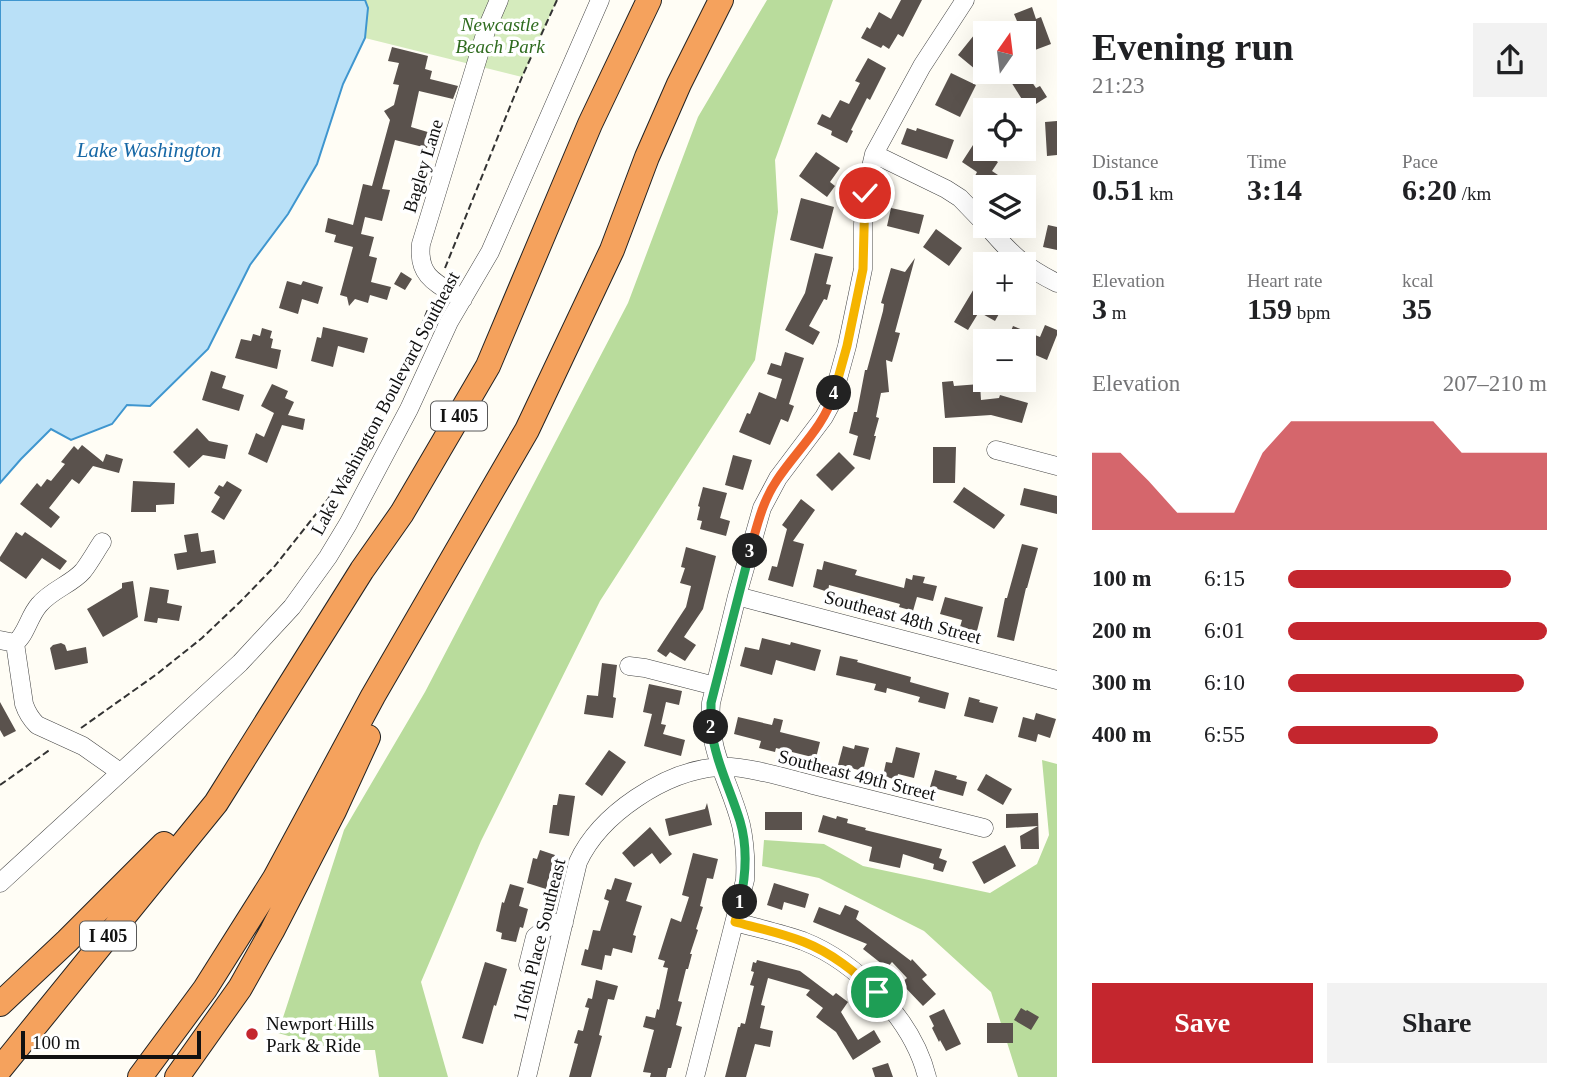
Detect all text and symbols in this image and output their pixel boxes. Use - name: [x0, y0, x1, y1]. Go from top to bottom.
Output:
- park label: Newcastle Beach Park: [455, 14, 545, 57]
- north arrow: [973, 21, 1036, 84]
- map controls: [973, 21, 1036, 392]
- button: share: [1473, 23, 1547, 97]
- text: Evening run: [1092, 26, 1294, 68]
- text: 21:23: [1092, 73, 1144, 98]
- button: locate: [973, 98, 1036, 161]
- street label: Bagley Lane: [399, 117, 447, 215]
- water label: Lake Washington: [76, 138, 221, 162]
- text: Distance: [1092, 151, 1158, 172]
- text: Time: [1247, 151, 1286, 172]
- text: Pace: [1402, 151, 1438, 172]
- pin: [835, 163, 895, 223]
- text: 0.51: [1092, 173, 1145, 206]
- text: 3:14: [1247, 173, 1302, 206]
- text: 6:20: [1402, 173, 1457, 206]
- icon: check: [846, 174, 884, 212]
- button: layers: [973, 175, 1036, 238]
- text: km: [1145, 183, 1174, 204]
- text: /km: [1457, 183, 1491, 204]
- button: +: [973, 252, 1036, 315]
- street label: Lake Washington Boulevard Southeast: [306, 267, 464, 538]
- text: Elevation: [1092, 270, 1165, 291]
- text: Heart rate: [1247, 270, 1322, 291]
- text: kcal: [1402, 270, 1434, 291]
- text: 3: [1092, 292, 1107, 325]
- text: 159: [1247, 292, 1292, 325]
- text: 35: [1402, 292, 1432, 325]
- text: m: [1107, 302, 1127, 323]
- text: bpm: [1292, 302, 1331, 323]
- button: −: [973, 329, 1036, 392]
- text: Elevation: [1092, 371, 1180, 396]
- text: 207–210 m: [1443, 371, 1547, 396]
- pin: 4: [816, 376, 852, 410]
- text: 4: [829, 382, 838, 403]
- road number: I 405: [431, 402, 487, 430]
- pin: 3: [732, 534, 768, 568]
- text: 3: [745, 540, 754, 561]
- text: 100 m: [1092, 566, 1151, 591]
- text: 6:15: [1204, 566, 1245, 591]
- street label: Southeast 48th Street: [822, 586, 984, 648]
- text: 200 m: [1092, 618, 1151, 643]
- text: 6:01: [1204, 618, 1245, 643]
- text: 300 m: [1092, 670, 1151, 695]
- text: 6:10: [1204, 670, 1245, 695]
- pin: 2: [694, 710, 728, 744]
- text: 2: [706, 716, 715, 737]
- text: 400 m: [1092, 722, 1151, 747]
- text: 6:55: [1204, 722, 1245, 747]
- street label: Southeast 49th Street: [776, 745, 939, 805]
- street label: 116th Place Southeast: [509, 856, 570, 1024]
- pin: 1: [722, 884, 758, 920]
- text: 1: [735, 891, 744, 912]
- road number: I 405: [80, 922, 136, 951]
- pin: [847, 962, 907, 1022]
- icon: arrive: [858, 973, 896, 1011]
- button: Save: [1092, 983, 1313, 1063]
- button: Share: [1327, 983, 1547, 1063]
- place label: Newport Hills Park & Ride: [266, 1013, 374, 1056]
- marker: Newport Hills Park & Ride: [244, 1026, 260, 1042]
- scale bar: [21, 1028, 201, 1060]
- text: 100 m: [32, 1032, 80, 1053]

